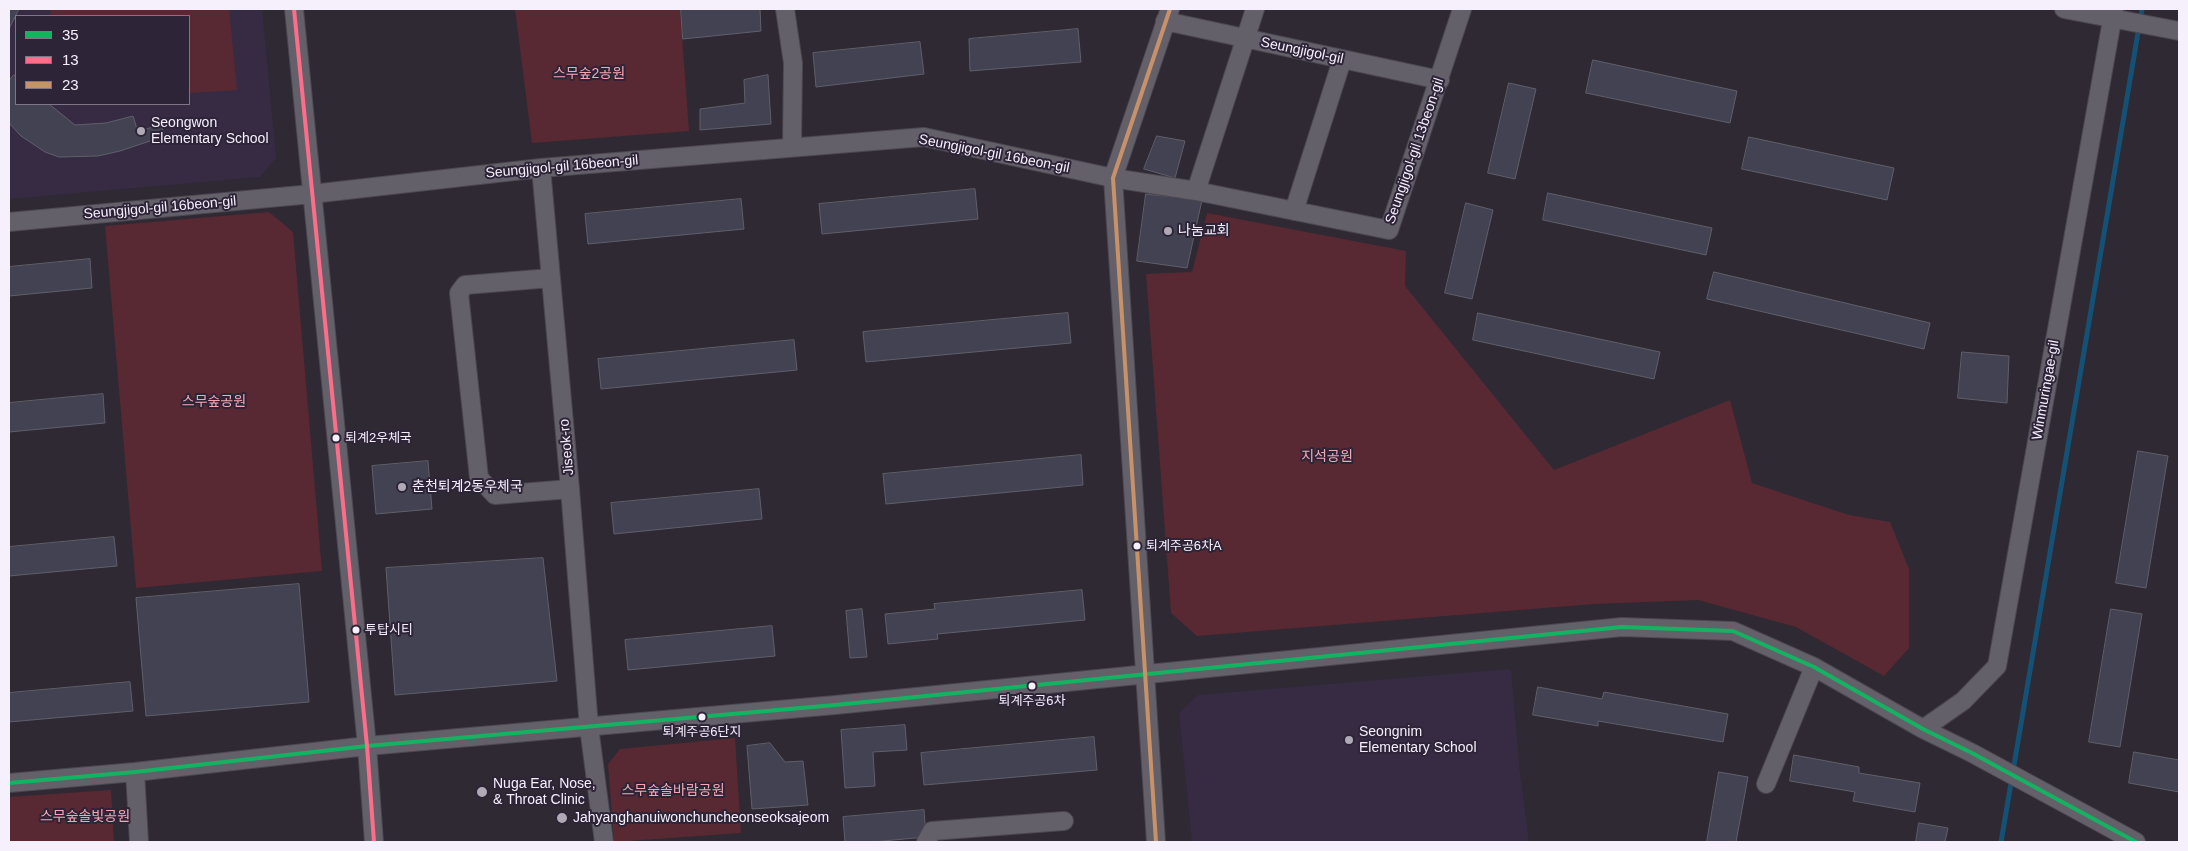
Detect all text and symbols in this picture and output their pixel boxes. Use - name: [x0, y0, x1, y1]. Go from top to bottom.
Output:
- legend: [15, 15, 190, 105]
- text: 35: [62, 26, 79, 43]
- street label: Seungjigol-gil: [1259, 34, 1345, 68]
- text: 13: [62, 51, 79, 68]
- park label: 스무숲2공원: [553, 66, 625, 82]
- text: 23: [62, 76, 79, 93]
- street label: Seungjigol-gil 13beon-gil: [1382, 76, 1448, 226]
- place label: Seongwon Elementary School: [151, 115, 269, 148]
- marker: Seongwon Elementary School: [135, 125, 147, 137]
- street label: Seungjigol-gil 16beon-gil: [917, 131, 1071, 177]
- street label: Seungjigol-gil 16beon-gil: [485, 152, 639, 182]
- street label: Seungjigol-gil 16beon-gil: [83, 193, 237, 223]
- place label: 나눔교회: [1178, 223, 1230, 239]
- marker: 나눔교회: [1162, 225, 1174, 237]
- street label: Winmuringae-gil: [2029, 339, 2063, 441]
- park label: 스무숲공원: [182, 394, 246, 410]
- street label: Jiseok-ro: [556, 418, 578, 476]
- place label: 퇴계2우체국: [345, 430, 412, 446]
- marker: 퇴계2우체국: [331, 433, 341, 443]
- park label: 지석공원: [1301, 449, 1353, 465]
- place label: 춘천퇴계2동우체국: [412, 479, 523, 495]
- marker: 춘천퇴계2동우체국: [396, 481, 408, 493]
- place label: 퇴계주공6차A: [1146, 538, 1222, 554]
- marker: 퇴계주공6차A: [1132, 541, 1142, 551]
- place label: 투탑시티: [365, 622, 413, 638]
- marker: 투탑시티: [351, 625, 361, 635]
- marker: 퇴계주공6차: [1027, 681, 1037, 691]
- place label: 퇴계주공6차: [998, 693, 1066, 709]
- marker: 퇴계주공6단지: [697, 712, 707, 722]
- place label: 퇴계주공6단지: [663, 724, 741, 740]
- place label: Seongnim Elementary School: [1359, 724, 1477, 756]
- marker: Seongnim Elementary School: [1343, 734, 1355, 746]
- place label: Nuga Ear, Nose, & Throat Clinic: [493, 776, 596, 809]
- park label: 스무숲솔바람공원: [621, 783, 725, 799]
- marker: Nuga Ear, Nose, & Throat Clinic: [475, 785, 489, 799]
- park label: 스무숲솔빛공원: [40, 809, 130, 825]
- place label: Jahyanghanuiwonchuncheonseoksajeom: [573, 810, 829, 826]
- marker: Jahyanghanuiwonchuncheonseoksajeom: [555, 811, 569, 825]

